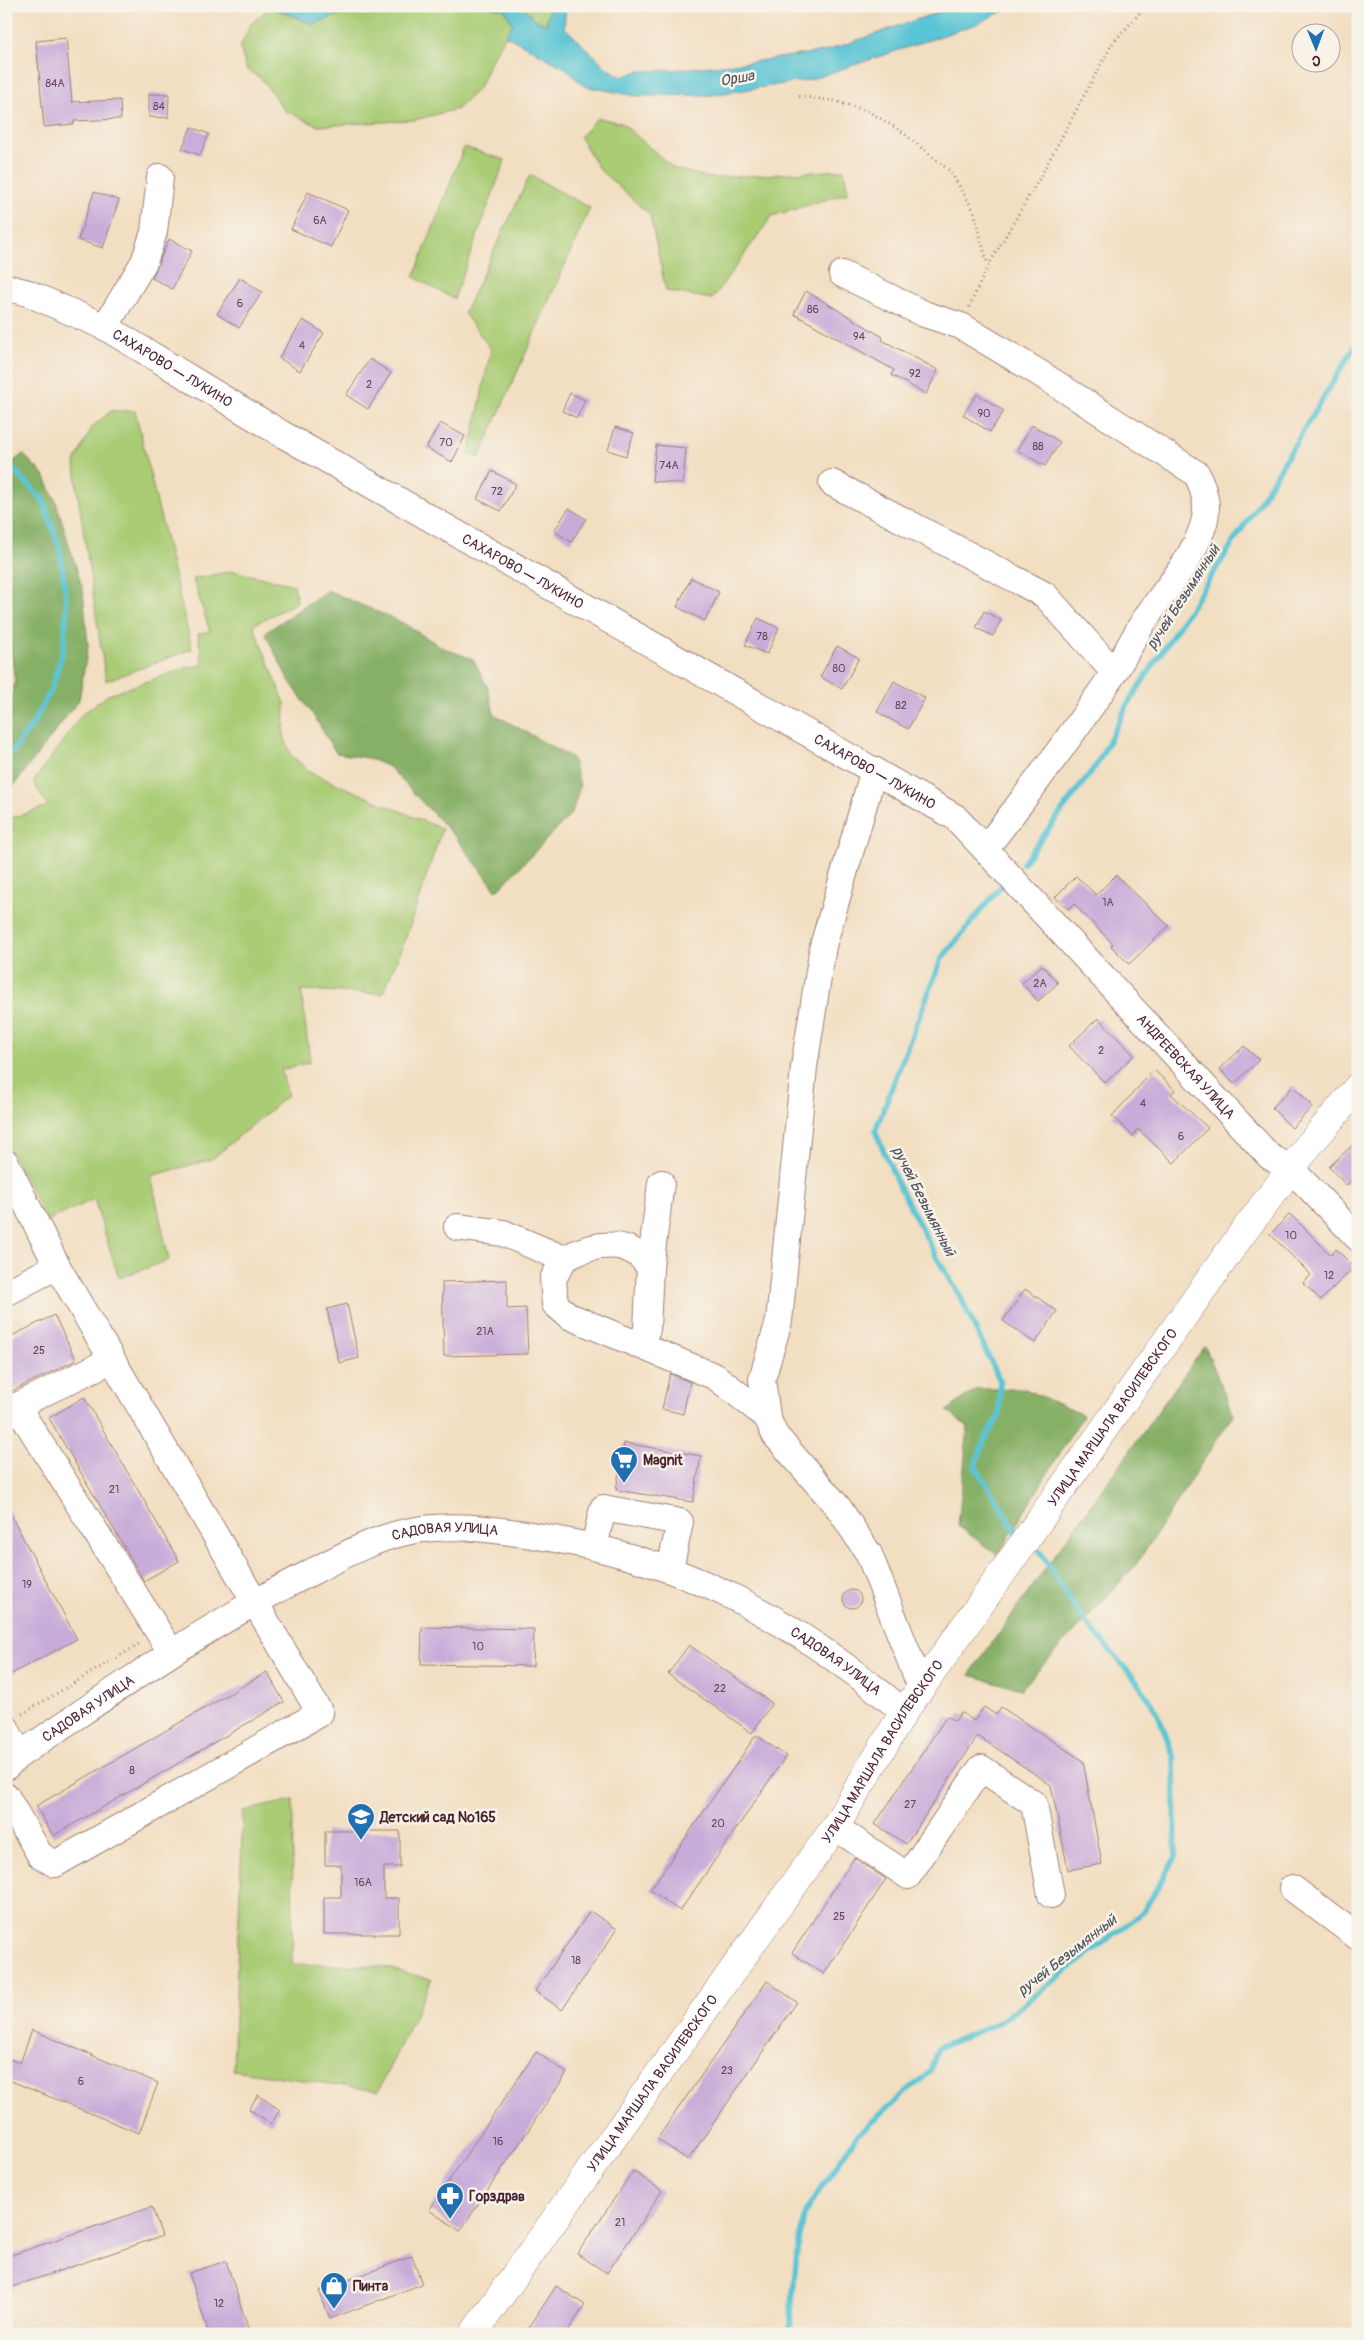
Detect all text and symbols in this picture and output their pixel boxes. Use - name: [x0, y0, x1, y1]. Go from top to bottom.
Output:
- north arrow: [1292, 22, 1342, 72]
- text: С: [1311, 52, 1321, 69]
- water label: Орша: [719, 66, 757, 91]
- house number: 84А: [45, 77, 65, 90]
- house number: 84: [153, 100, 166, 113]
- house number: 6А: [313, 214, 327, 227]
- house number: 6: [237, 297, 243, 310]
- house number: 86: [807, 303, 819, 316]
- street label: САХАРОВО — ЛУКИНО: [109, 326, 236, 411]
- house number: 94: [853, 330, 866, 343]
- house number: 4: [299, 339, 306, 352]
- house number: 92: [909, 367, 921, 380]
- house number: 2: [366, 378, 372, 391]
- house number: 90: [977, 407, 991, 420]
- house number: 70: [439, 436, 453, 449]
- house number: 88: [1032, 440, 1044, 453]
- house number: 74А: [659, 459, 679, 472]
- house number: 72: [491, 485, 503, 498]
- street label: САХАРОВО — ЛУКИНО: [459, 530, 587, 613]
- water label: ручей Безымянный: [1143, 540, 1225, 653]
- house number: 78: [756, 630, 768, 643]
- house number: 80: [832, 662, 846, 675]
- house number: 82: [895, 699, 907, 712]
- street label: САХАРОВО — ЛУКИНО: [811, 731, 939, 813]
- house number: 1А: [1102, 896, 1114, 909]
- house number: 2А: [1033, 977, 1047, 990]
- street label: АНДРЕЕВСКАЯ УЛИЦА: [1133, 1011, 1238, 1123]
- house number: 2: [1098, 1044, 1104, 1057]
- house number: 4: [1140, 1097, 1147, 1110]
- house number: 6: [1178, 1130, 1184, 1143]
- water label: ручей Безымянный: [888, 1143, 960, 1261]
- house number: 10: [1285, 1229, 1297, 1242]
- house number: 12: [1324, 1269, 1334, 1282]
- house number: 21А: [476, 1325, 494, 1338]
- street label: УЛИЦА МАРШАЛА ВАСИЛЕВСКОГО: [1044, 1325, 1181, 1510]
- house number: 25: [33, 1344, 45, 1357]
- supermarket icon: Magnit: [609, 1445, 639, 1484]
- place label: Magnit: [643, 1452, 683, 1469]
- house number: 21: [109, 1483, 119, 1496]
- street label: САДОВАЯ УЛИЦА: [390, 1519, 499, 1544]
- house number: 19: [22, 1578, 32, 1591]
- street label: САДОВАЯ УЛИЦА: [787, 1623, 884, 1699]
- house number: 10: [472, 1640, 484, 1653]
- street label: УЛИЦА МАРШАЛА ВАСИЛЕВСКОГО: [818, 1657, 947, 1847]
- street label: САДОВАЯ УЛИЦА: [39, 1672, 138, 1746]
- house number: 22: [714, 1682, 726, 1695]
- house number: 8: [129, 1764, 135, 1777]
- house number: 27: [904, 1798, 916, 1811]
- school or university icon: Детский сад №165: [346, 1802, 376, 1841]
- place label: Детский сад №165: [379, 1809, 496, 1826]
- house number: 20: [711, 1817, 725, 1830]
- house number: 16А: [354, 1876, 372, 1889]
- house number: 25: [833, 1910, 845, 1923]
- water label: ручей Безымянный: [1014, 1910, 1122, 2000]
- house number: 18: [571, 1954, 581, 1967]
- street label: УЛИЦА МАРШАЛА ВАСИЛЕВСКОГО: [583, 1992, 721, 2175]
- house number: 23: [721, 2064, 733, 2077]
- house number: 6: [78, 2075, 84, 2088]
- house number: 16: [493, 2135, 503, 2148]
- pharmacy icon: Горздрав: [435, 2181, 465, 2220]
- place label: Горздрав: [469, 2188, 525, 2205]
- house number: 21: [615, 2216, 625, 2229]
- shop icon: Пинта: [319, 2271, 349, 2310]
- place label: Пинта: [353, 2278, 389, 2295]
- house number: 12: [214, 2297, 224, 2310]

